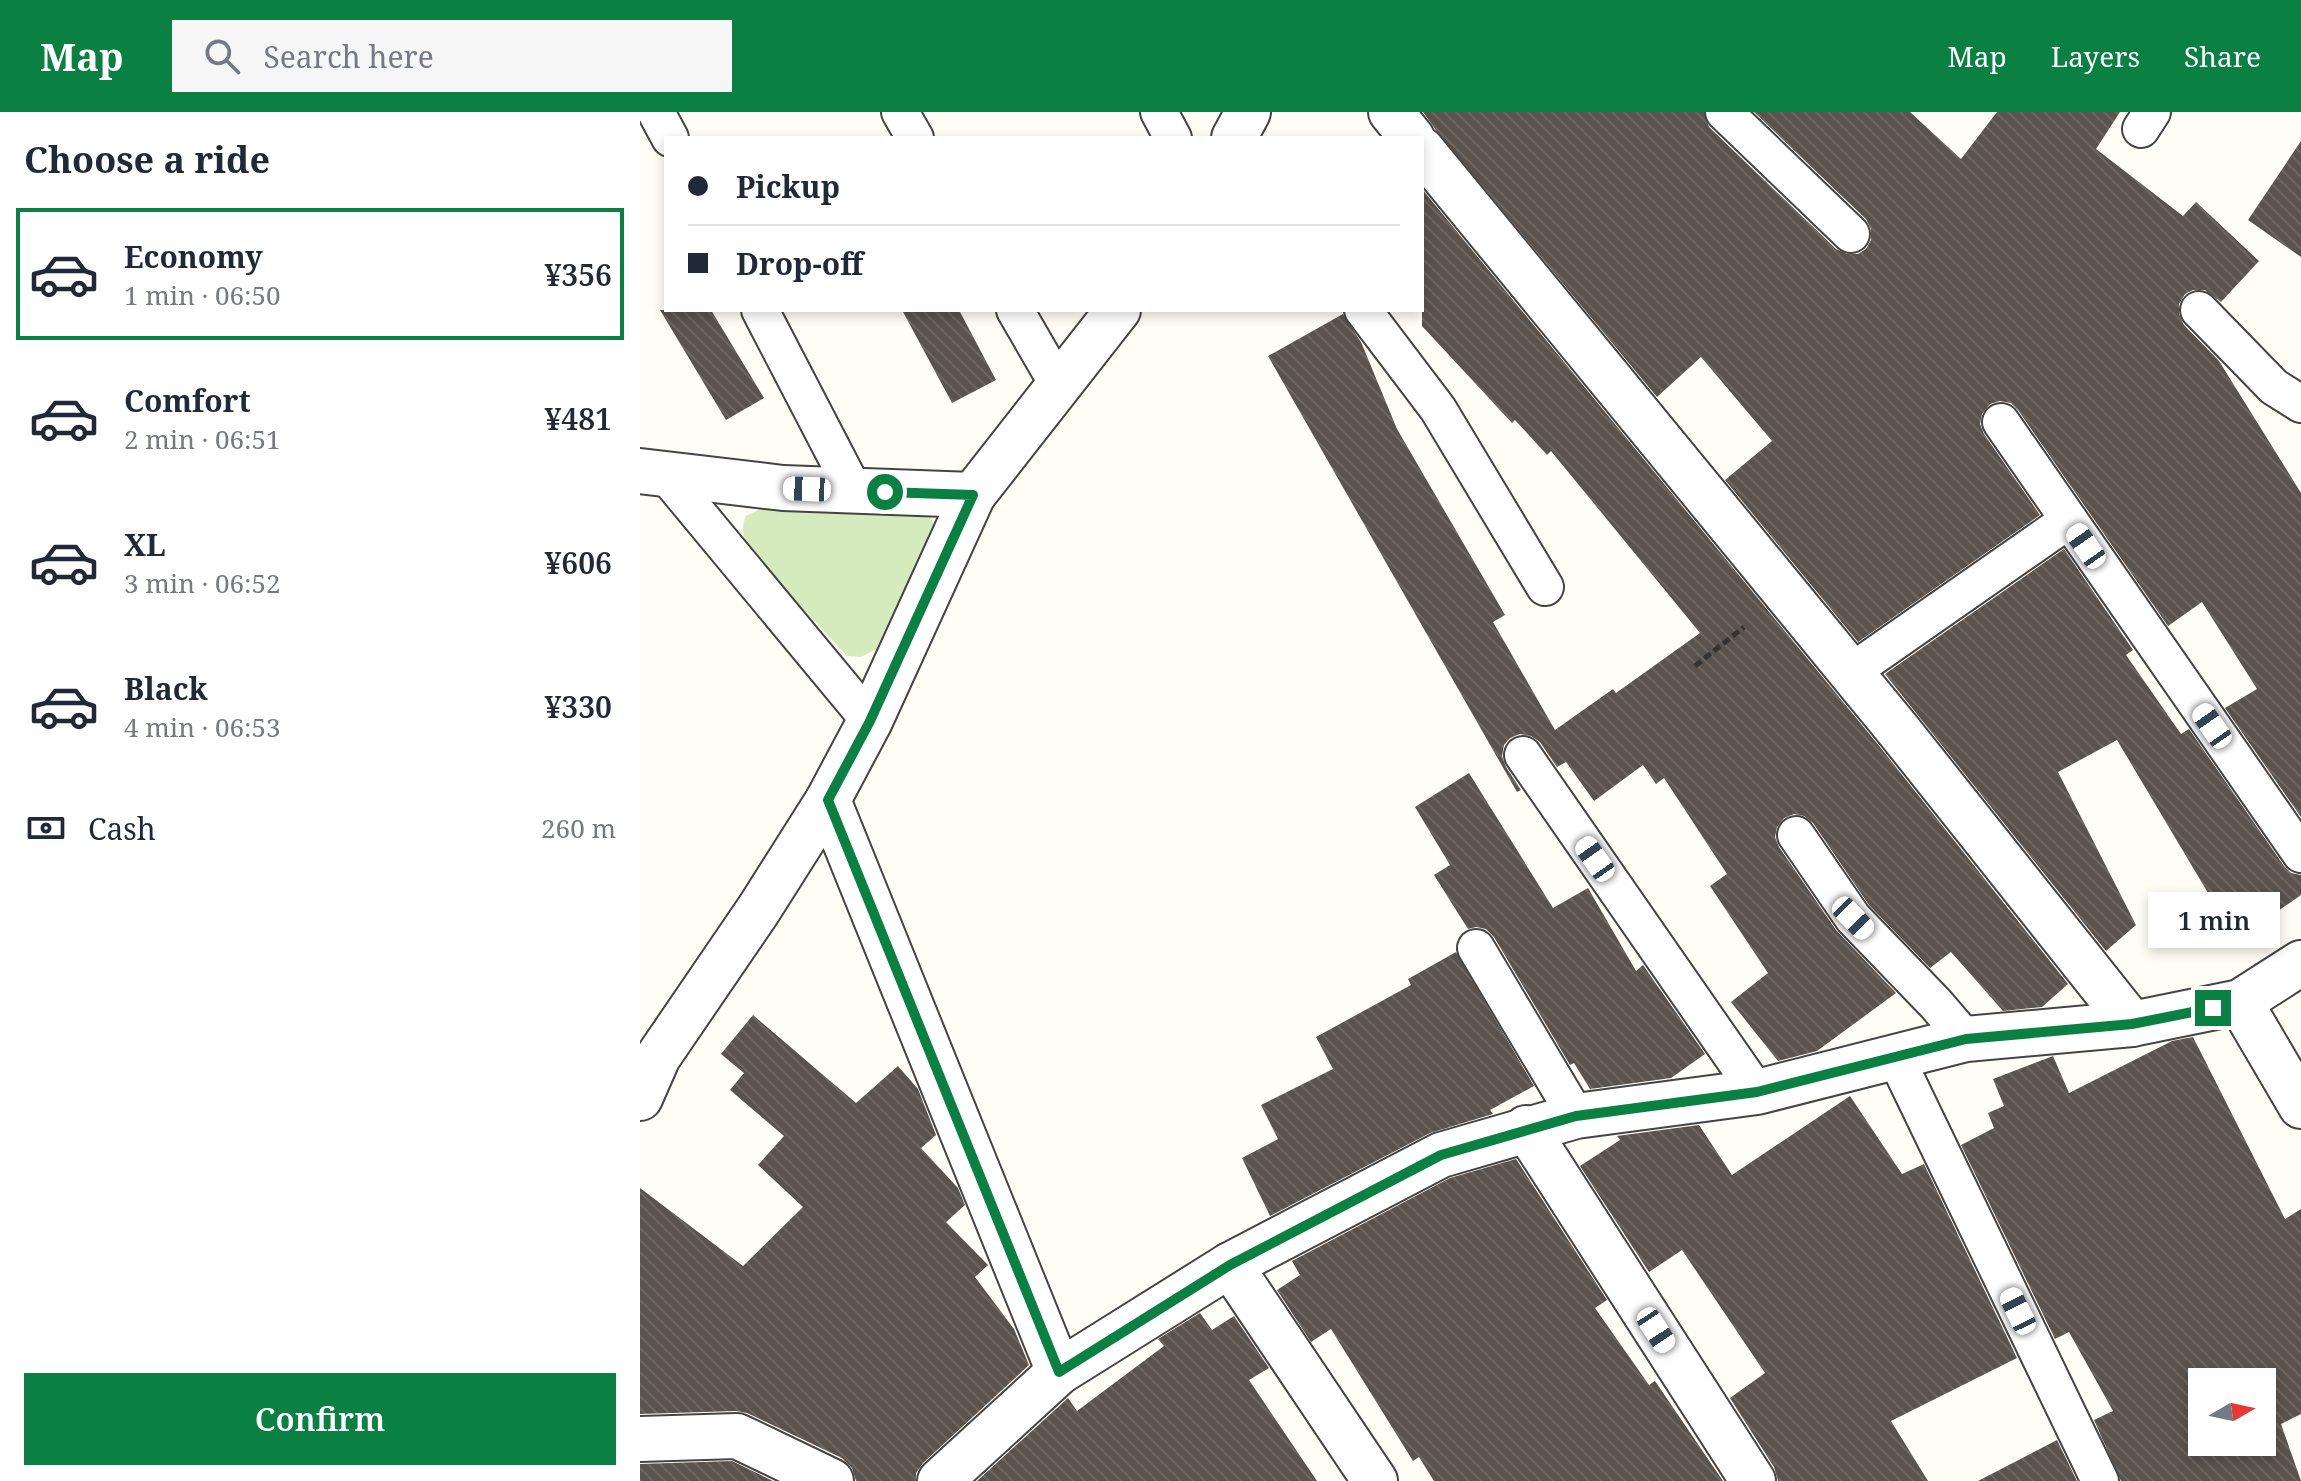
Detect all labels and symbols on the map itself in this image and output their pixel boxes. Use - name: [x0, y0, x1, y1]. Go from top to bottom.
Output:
- route start: [867, 474, 903, 510]
- car: [783, 476, 831, 502]
- car: [2062, 519, 2110, 573]
- car: [2188, 699, 2236, 753]
- car: [1571, 832, 1619, 886]
- car: [1828, 892, 1878, 944]
- callout: 1 min: [2147, 892, 2279, 948]
- route end: [2195, 990, 2231, 1026]
- car: [1997, 1284, 2039, 1338]
- car: [1633, 1303, 1679, 1357]
- north arrow: [2188, 1368, 2276, 1456]

